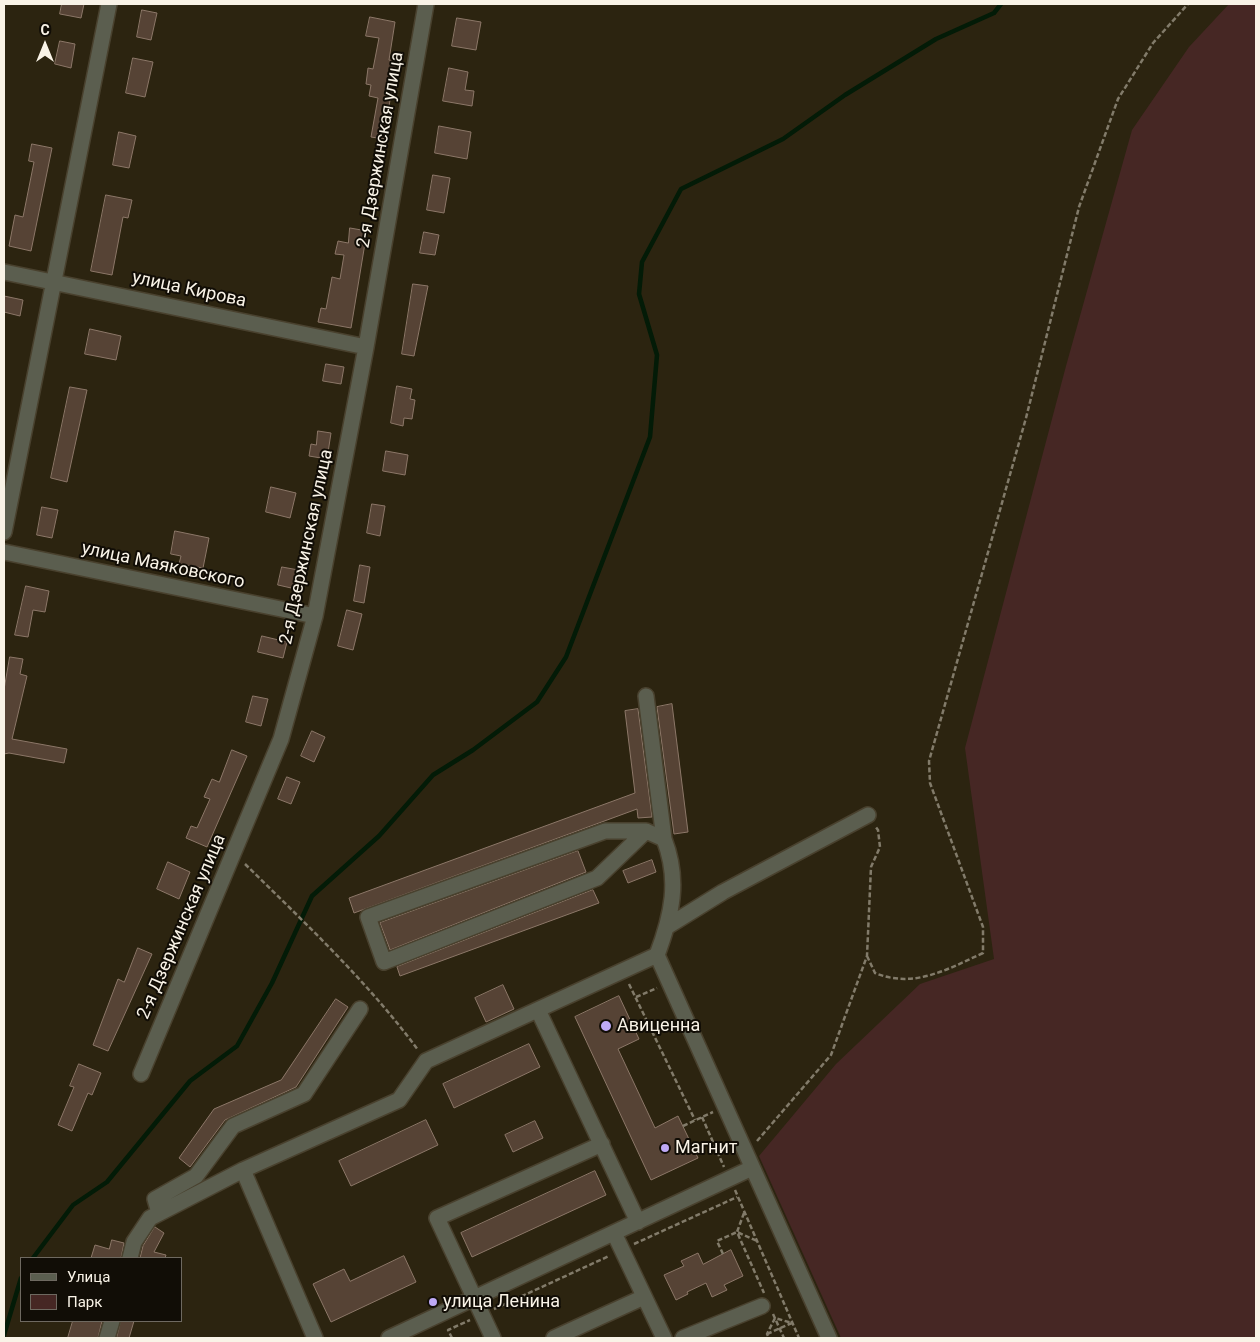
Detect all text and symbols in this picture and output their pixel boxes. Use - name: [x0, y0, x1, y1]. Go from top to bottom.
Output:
- north arrow: [20, 20, 70, 70]
- text: С: [40, 22, 50, 38]
- street label: 2-я Дзержинская улица: [353, 50, 409, 250]
- street label: улица Кирова: [130, 267, 248, 313]
- street label: 2-я Дзержинская улица: [276, 447, 338, 647]
- street label: улица Маяковского: [79, 538, 247, 594]
- street label: 2-я Дзержинская улица: [133, 831, 231, 1023]
- place label: Авиценна: [617, 1015, 700, 1037]
- marker: Авиценна: [599, 1019, 613, 1033]
- place label: Магнит: [675, 1137, 737, 1159]
- marker: Магнит: [659, 1142, 671, 1154]
- legend: [20, 1257, 182, 1322]
- text: Улица: [67, 1268, 110, 1286]
- place label: улица Ленина: [443, 1291, 560, 1313]
- text: Парк: [67, 1293, 102, 1311]
- marker: улица Ленина: [427, 1296, 439, 1308]

